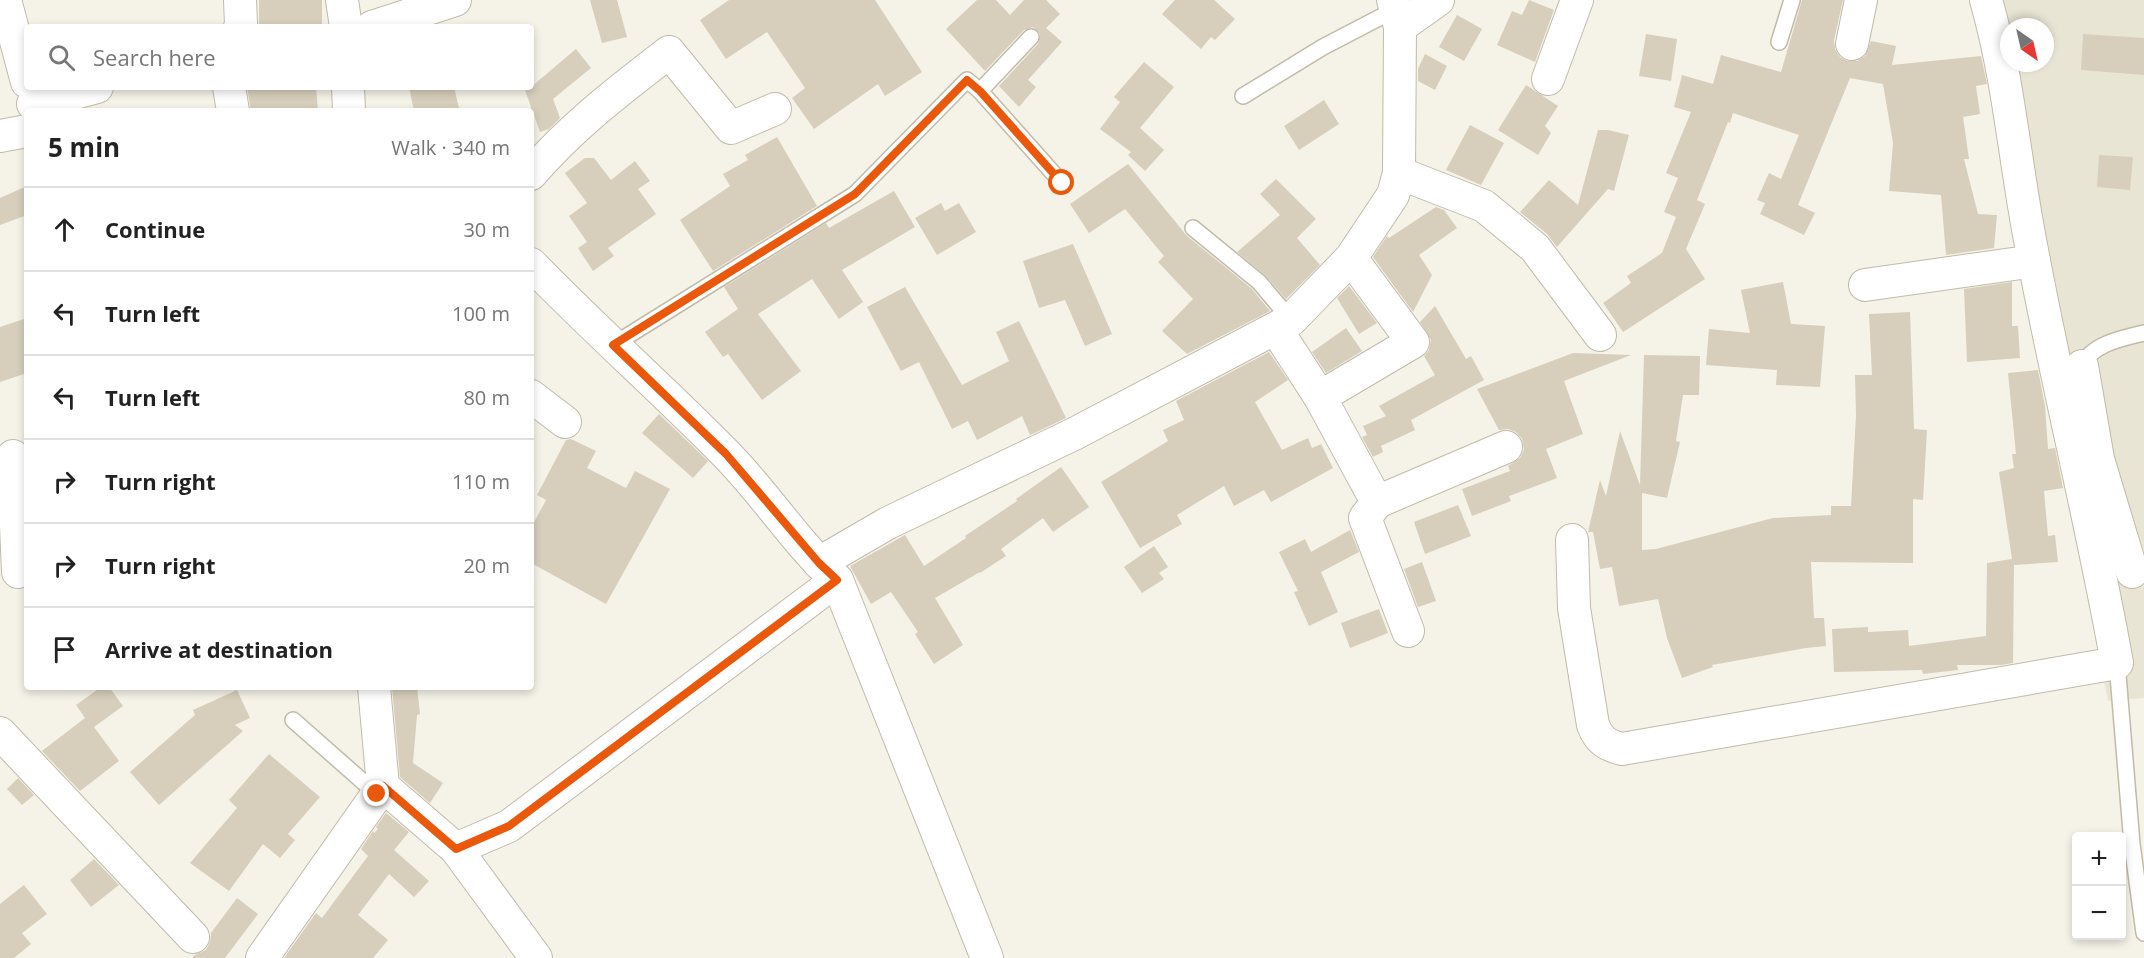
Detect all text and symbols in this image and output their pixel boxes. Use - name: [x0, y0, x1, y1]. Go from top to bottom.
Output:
- north arrow: [2000, 18, 2054, 72]
- search box: [24, 24, 534, 90]
- icon: search: [45, 41, 78, 74]
- text: Search here: [93, 42, 216, 72]
- text: 5 min: [48, 129, 120, 165]
- text: Walk · 340 m: [391, 134, 510, 161]
- route start: [1048, 169, 1074, 195]
- icon: ahead: [48, 213, 81, 246]
- text: Continue: [105, 214, 205, 244]
- text: 30 m: [463, 216, 510, 243]
- icon: left: [48, 297, 81, 330]
- text: Turn left: [105, 298, 200, 328]
- text: 100 m: [452, 300, 510, 327]
- icon: left: [48, 381, 81, 414]
- text: Turn left: [105, 382, 200, 412]
- text: 80 m: [463, 384, 510, 411]
- icon: right: [48, 465, 81, 498]
- text: Turn right: [105, 466, 216, 496]
- text: 110 m: [452, 468, 510, 495]
- icon: right: [48, 549, 81, 582]
- text: Turn right: [105, 550, 216, 580]
- text: 20 m: [463, 552, 510, 579]
- icon: arrive: [48, 633, 81, 666]
- text: Arrive at destination: [105, 634, 333, 664]
- route end: [363, 780, 389, 806]
- map controls: [2072, 832, 2126, 940]
- button: +: [2072, 832, 2126, 886]
- button: −: [2072, 886, 2126, 940]

